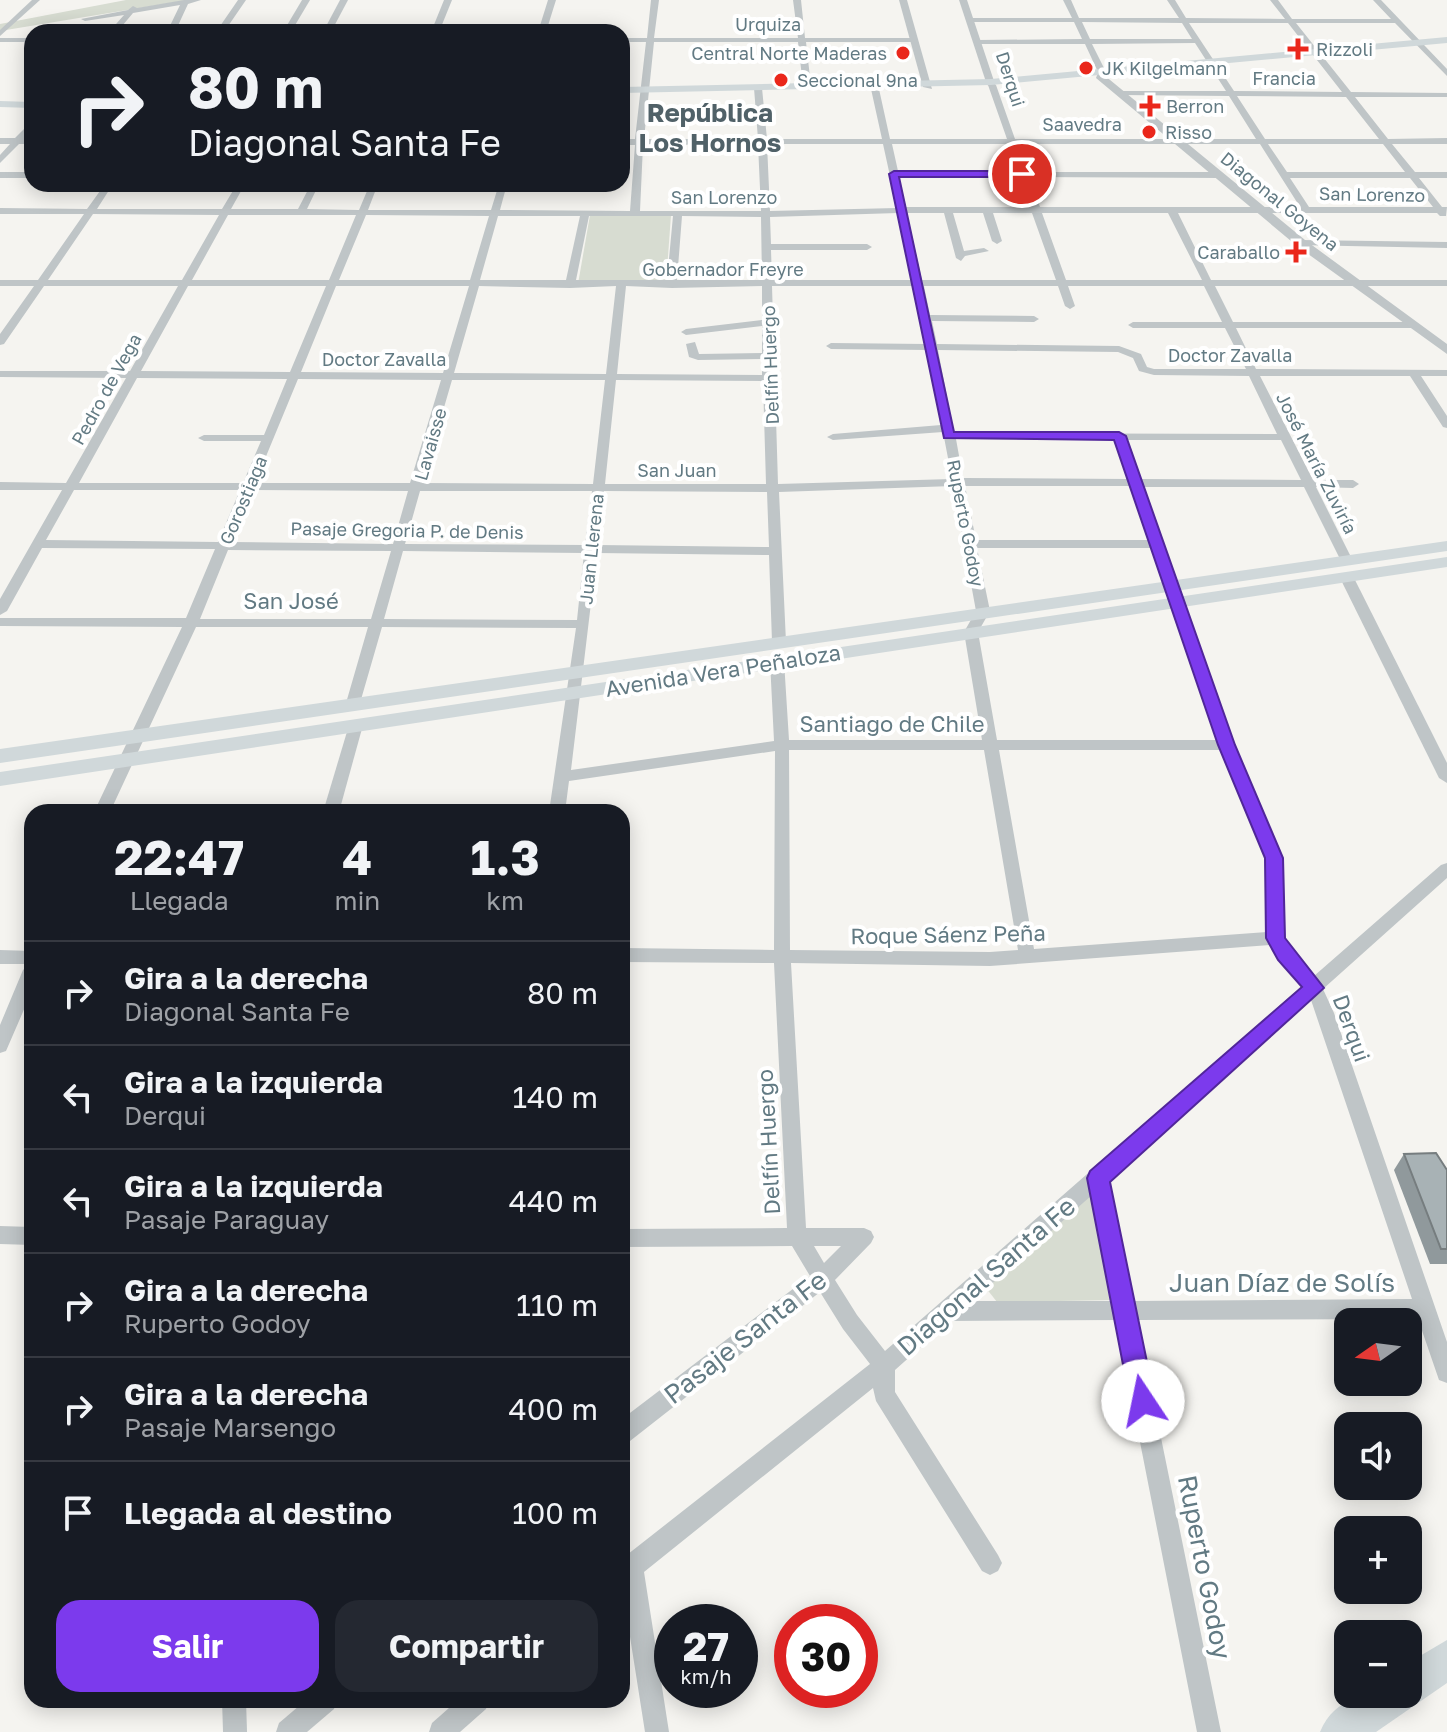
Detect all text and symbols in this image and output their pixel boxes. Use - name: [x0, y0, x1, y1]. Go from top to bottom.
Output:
- street label: Urquiza: [735, 13, 801, 35]
- marker: Rizzoli: [1287, 38, 1309, 60]
- place label: Rizzoli: [1316, 38, 1373, 60]
- place label: Central Norte Maderas: [691, 42, 887, 64]
- marker: Central Norte Maderas: [894, 44, 912, 62]
- street label: Derqui: [992, 49, 1030, 109]
- text: 80 m: [188, 53, 323, 120]
- icon: right: [56, 56, 160, 160]
- place label: JK Kilgelmann: [1102, 57, 1227, 79]
- marker: JK Kilgelmann: [1077, 59, 1095, 77]
- street label: Francia: [1252, 67, 1316, 89]
- place label: Seccional 9na: [797, 69, 918, 91]
- marker: Seccional 9na: [772, 71, 790, 89]
- place label: Berron: [1166, 95, 1224, 117]
- district label: República Los Hornos: [639, 97, 781, 158]
- marker: Berron: [1141, 97, 1159, 115]
- street label: Saavedra: [1042, 113, 1122, 135]
- text: Diagonal Santa Fe: [188, 121, 501, 164]
- place label: Risso: [1165, 121, 1212, 143]
- marker: Risso: [1140, 123, 1158, 141]
- pin: [988, 140, 1056, 208]
- street label: Diagonal Goyena: [1217, 147, 1343, 255]
- icon: arrive: [1000, 152, 1044, 196]
- street label: San Lorenzo: [1319, 182, 1425, 206]
- street label: San Lorenzo: [671, 186, 777, 208]
- place label: Caraballo: [1197, 241, 1280, 263]
- marker: Caraballo: [1287, 243, 1305, 261]
- street label: Gobernador Freyre: [642, 258, 804, 280]
- street label: Delfín Huergo: [757, 305, 783, 425]
- street label: Pedro de Vega: [66, 329, 146, 449]
- street label: Doctor Zavalla: [1168, 344, 1292, 366]
- street label: Doctor Zavalla: [322, 348, 446, 370]
- street label: José María Zuviría: [1272, 389, 1362, 537]
- street label: Lavaisse: [409, 405, 451, 483]
- street label: Gorostiaga: [214, 452, 272, 548]
- street label: Ruperto Godoy: [943, 457, 989, 589]
- street label: San Juan: [637, 459, 717, 481]
- street label: Juan Llerena: [574, 493, 608, 605]
- street label: Pasaje Gregoria P. de Denis: [290, 517, 524, 543]
- street label: San José: [243, 587, 339, 614]
- street label: Avenida Vera Peñaloza: [603, 638, 843, 702]
- street label: Santiago de Chile: [800, 710, 984, 737]
- text: 22:47: [114, 828, 244, 886]
- text: 4: [342, 828, 372, 886]
- text: 1.3: [470, 828, 540, 886]
- text: Llegada: [130, 885, 229, 916]
- text: min: [334, 885, 380, 916]
- text: km: [486, 885, 524, 916]
- street label: Roque Sáenz Peña: [850, 919, 1046, 949]
- text: Gira a la derecha: [124, 960, 368, 996]
- icon: right: [56, 971, 100, 1015]
- text: 80 m: [527, 975, 598, 1011]
- street label: Derqui: [1327, 991, 1377, 1065]
- text: Diagonal Santa Fe: [124, 996, 350, 1027]
- text: Gira a la izquierda: [124, 1064, 383, 1100]
- street label: Delfín Huergo: [751, 1069, 785, 1215]
- icon: left: [56, 1075, 100, 1119]
- text: 140 m: [513, 1079, 598, 1115]
- text: Derqui: [124, 1100, 206, 1131]
- text: Gira a la izquierda: [124, 1168, 383, 1204]
- icon: left: [56, 1179, 100, 1223]
- text: 440 m: [509, 1183, 598, 1219]
- street label: Diagonal Santa Fe: [891, 1190, 1081, 1362]
- text: Pasaje Paraguay: [124, 1204, 329, 1235]
- street label: Pasaje Santa Fe: [658, 1264, 832, 1410]
- street label: Juan Díaz de Solís: [1169, 1267, 1395, 1298]
- text: Gira a la derecha: [124, 1272, 368, 1308]
- icon: right: [56, 1283, 100, 1327]
- text: 110 m: [516, 1287, 598, 1323]
- text: Ruperto Godoy: [124, 1308, 311, 1339]
- north arrow: [1334, 1308, 1422, 1396]
- map controls: [1334, 1308, 1422, 1708]
- position arrow: [1101, 1359, 1185, 1443]
- text: Gira a la derecha: [124, 1376, 368, 1412]
- icon: right: [56, 1387, 100, 1431]
- text: 400 m: [508, 1391, 598, 1427]
- text: Pasaje Marsengo: [124, 1412, 336, 1443]
- button: sound: [1334, 1412, 1422, 1500]
- street label: Ruperto Godoy: [1172, 1472, 1238, 1662]
- icon: arrive: [56, 1491, 100, 1535]
- text: Llegada al destino: [124, 1495, 392, 1531]
- text: 100 m: [512, 1495, 598, 1531]
- button: +: [1334, 1516, 1422, 1604]
- button: Salir: [56, 1600, 319, 1692]
- button: Compartir: [335, 1600, 598, 1692]
- speed limit sign: 30: [774, 1604, 878, 1708]
- button: −: [1334, 1620, 1422, 1708]
- text: 27: [683, 1622, 729, 1670]
- text: km/h: [681, 1664, 731, 1688]

